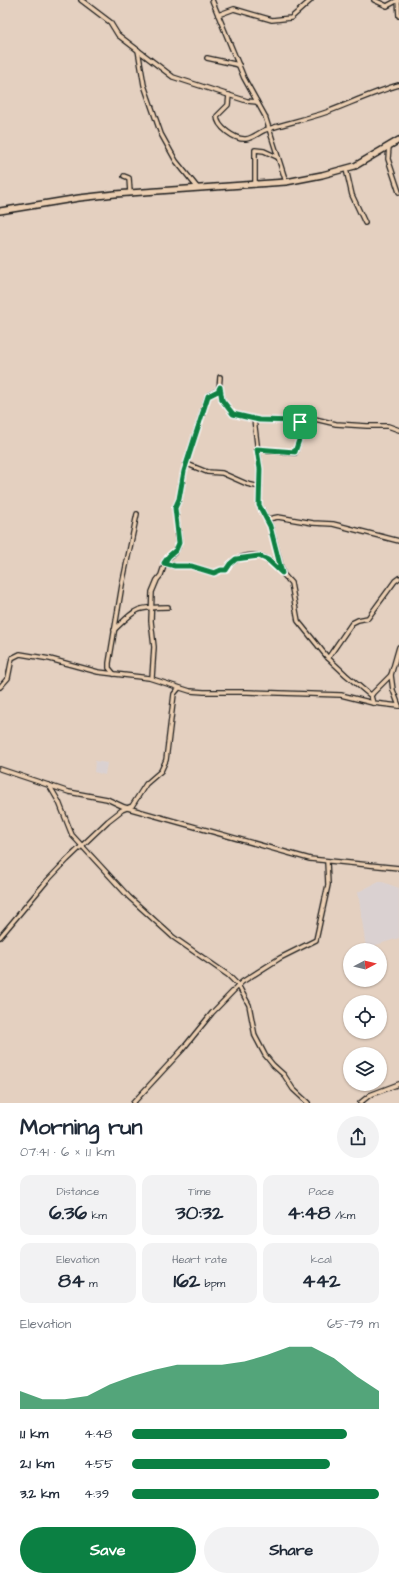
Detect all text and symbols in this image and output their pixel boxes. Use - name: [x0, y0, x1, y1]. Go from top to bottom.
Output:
- pin: [283, 405, 317, 439]
- icon: arrive: [289, 411, 311, 433]
- north arrow: [343, 943, 387, 987]
- map controls: [343, 943, 387, 1091]
- button: locate: [343, 995, 387, 1039]
- button: layers: [343, 1047, 387, 1091]
- text: Morning run: [20, 1112, 143, 1143]
- button: share: [337, 1116, 379, 1158]
- text: 07:41 · 6 × 1.1 km: [20, 1143, 114, 1161]
- text: Distance: [56, 1184, 99, 1199]
- text: Time: [188, 1184, 211, 1199]
- text: Pace: [308, 1184, 334, 1199]
- text: 6.36: [49, 1199, 87, 1227]
- text: 30:32: [176, 1199, 223, 1227]
- text: 4:48: [287, 1199, 331, 1227]
- text: km: [87, 1208, 107, 1223]
- text: /km: [331, 1208, 355, 1223]
- text: Elevation: [56, 1252, 99, 1267]
- text: Heart rate: [172, 1252, 227, 1267]
- text: kcal: [311, 1252, 332, 1267]
- text: 84: [58, 1267, 85, 1295]
- text: 162: [174, 1267, 200, 1295]
- text: 442: [302, 1267, 340, 1295]
- text: m: [85, 1276, 98, 1291]
- text: bpm: [200, 1276, 225, 1291]
- text: Elevation: [20, 1315, 71, 1333]
- text: 65–79 m: [327, 1315, 379, 1333]
- text: 1.1 km: [20, 1425, 48, 1443]
- text: 4:48: [84, 1425, 112, 1443]
- text: 2.1 km: [20, 1455, 54, 1473]
- text: 4:55: [84, 1455, 113, 1473]
- text: 3.2 km: [20, 1485, 59, 1503]
- text: 4:39: [84, 1485, 109, 1503]
- button: Save: [20, 1527, 196, 1573]
- button: Share: [204, 1527, 379, 1573]

